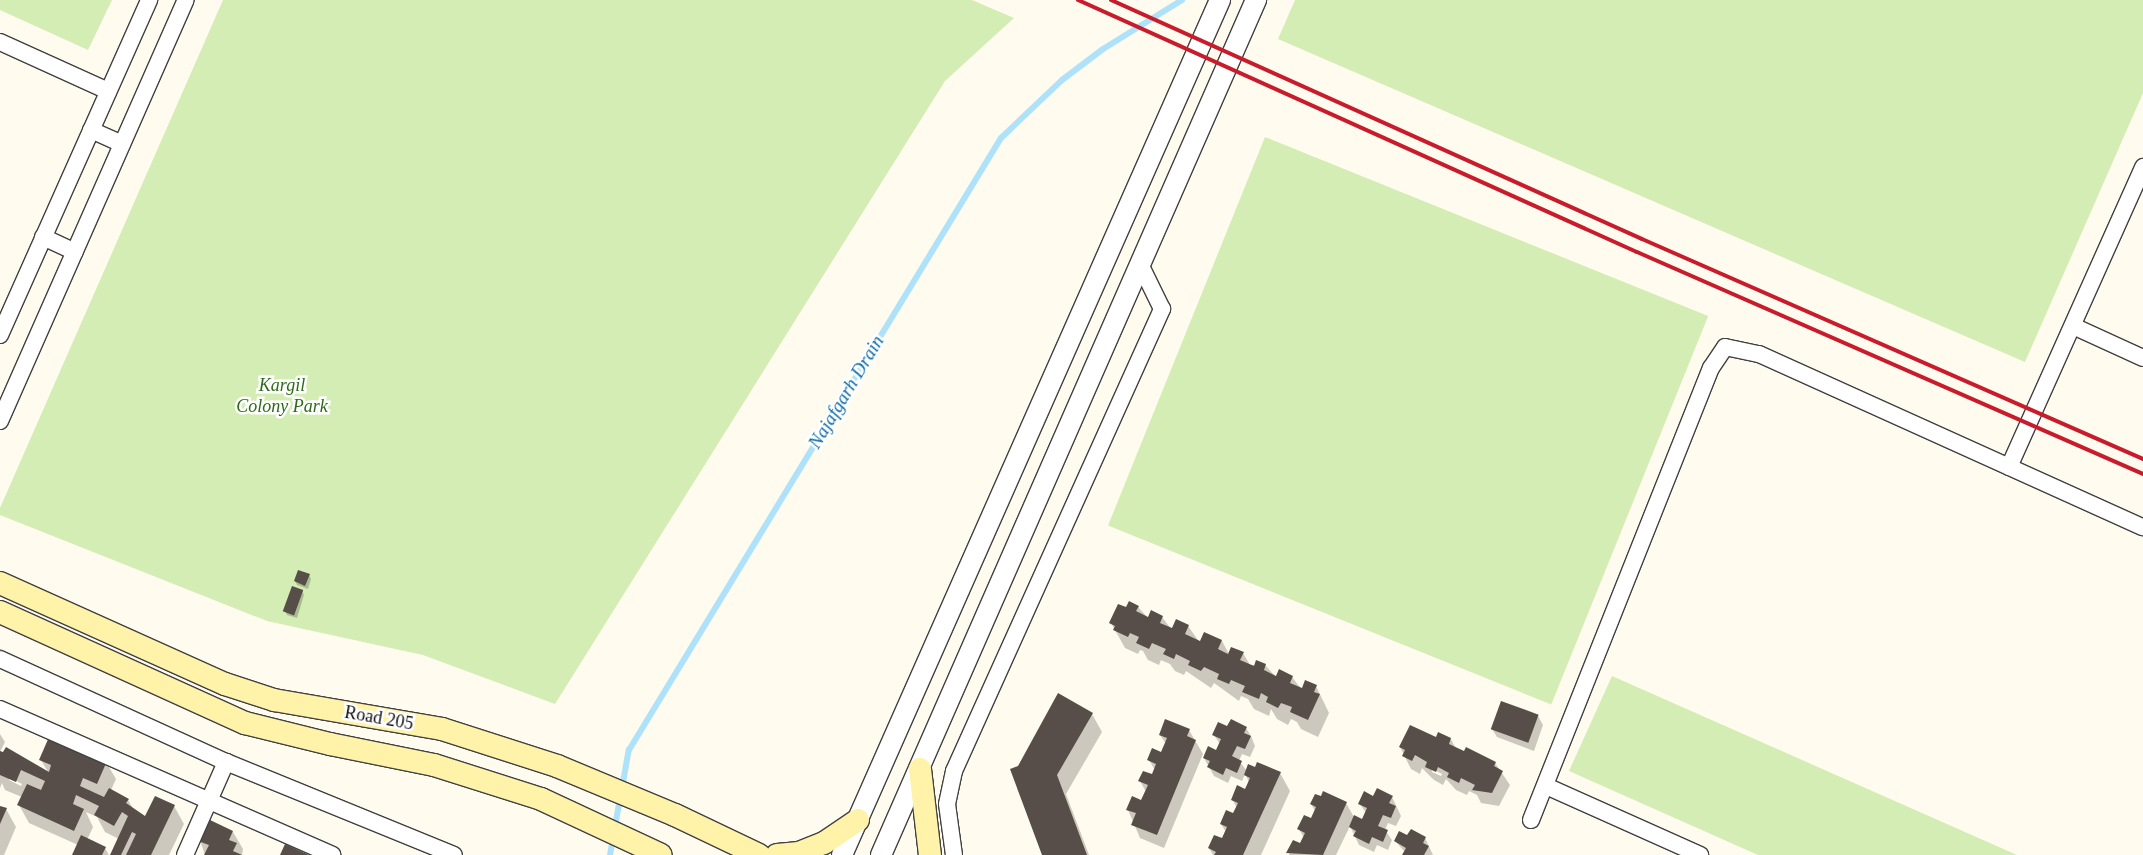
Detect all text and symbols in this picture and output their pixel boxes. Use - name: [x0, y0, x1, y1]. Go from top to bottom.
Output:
- water label: Najafgarh Drain: [799, 325, 893, 459]
- park label: Kargil Colony Park: [232, 375, 332, 418]
- street label: Road 205: [339, 701, 419, 735]

